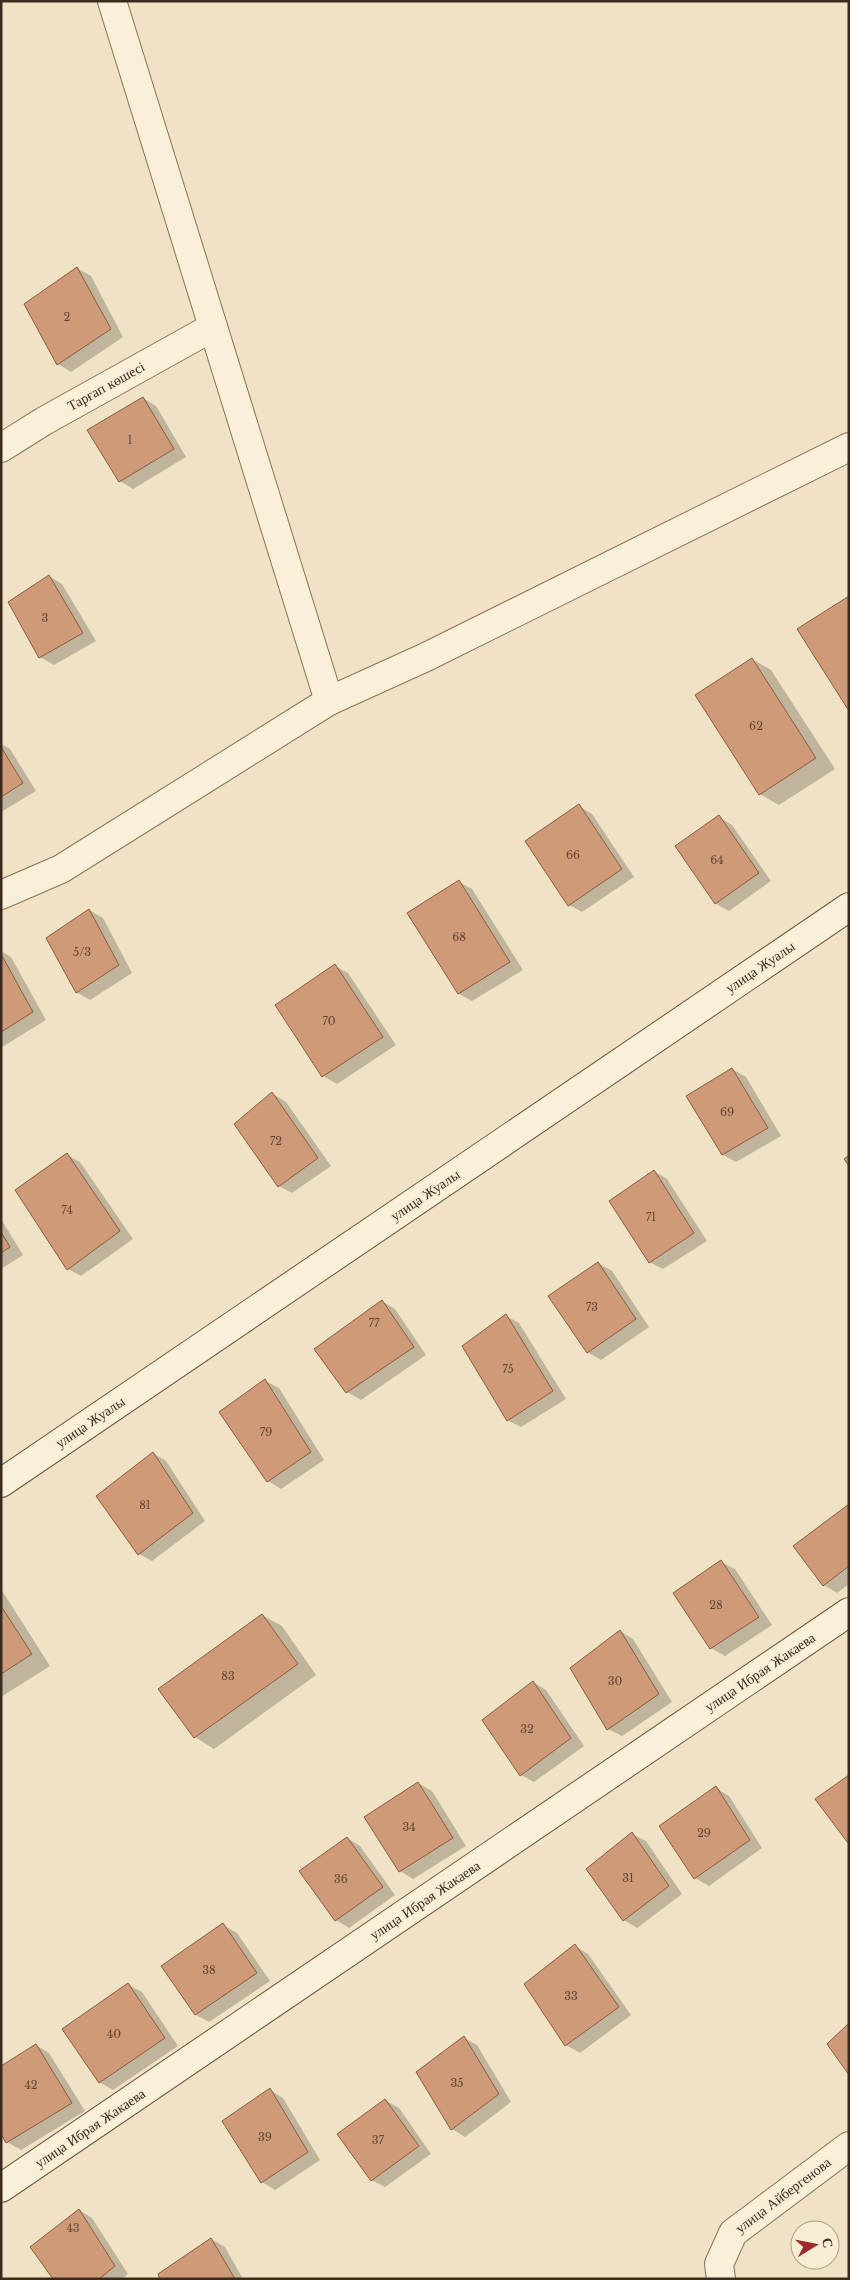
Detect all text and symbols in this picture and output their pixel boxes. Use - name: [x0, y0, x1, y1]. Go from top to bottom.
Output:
- house number: 2: [64, 310, 71, 324]
- street label: Тарғап көшесі: [64, 357, 148, 415]
- house number: 1: [128, 433, 133, 447]
- house number: 3: [42, 611, 49, 625]
- house number: 62: [749, 719, 763, 733]
- house number: 66: [566, 848, 580, 862]
- house number: 64: [710, 853, 724, 867]
- house number: 68: [452, 930, 466, 944]
- street label: улица Жуалы: [722, 937, 799, 997]
- house number: 5/3: [73, 945, 91, 959]
- house number: 70: [322, 1014, 336, 1028]
- house number: 69: [720, 1105, 734, 1119]
- house number: 72: [270, 1134, 282, 1148]
- street label: улица Жуалы: [387, 1165, 464, 1225]
- house number: 74: [61, 1203, 73, 1217]
- house number: 71: [646, 1210, 656, 1224]
- house number: 73: [586, 1300, 598, 1314]
- house number: 77: [368, 1316, 380, 1330]
- house number: 75: [502, 1362, 514, 1376]
- street label: улица Жуалы: [52, 1392, 129, 1452]
- house number: 79: [260, 1425, 272, 1439]
- house number: 81: [139, 1498, 151, 1512]
- house number: 28: [709, 1598, 723, 1612]
- street label: улица Ибрая Жакаева: [701, 1628, 819, 1716]
- house number: 83: [221, 1669, 235, 1683]
- house number: 30: [608, 1674, 622, 1688]
- house number: 32: [520, 1722, 534, 1736]
- house number: 34: [402, 1820, 416, 1834]
- house number: 29: [697, 1826, 711, 1840]
- street label: улица Ибрая Жакаева: [366, 1856, 484, 1944]
- house number: 31: [622, 1871, 634, 1885]
- house number: 36: [334, 1872, 348, 1886]
- house number: 38: [202, 1963, 216, 1977]
- house number: 33: [564, 1989, 578, 2003]
- house number: 40: [107, 2027, 121, 2041]
- house number: 35: [450, 2076, 464, 2090]
- house number: 42: [24, 2078, 38, 2092]
- street label: улица Ибрая Жакаева: [31, 2084, 149, 2172]
- house number: 39: [258, 2130, 272, 2144]
- house number: 37: [372, 2133, 385, 2147]
- street label: улица Айбергенова: [732, 2153, 835, 2237]
- north arrow: [790, 2220, 840, 2270]
- house number: 43: [66, 2221, 80, 2235]
- text: С: [818, 2236, 838, 2249]

